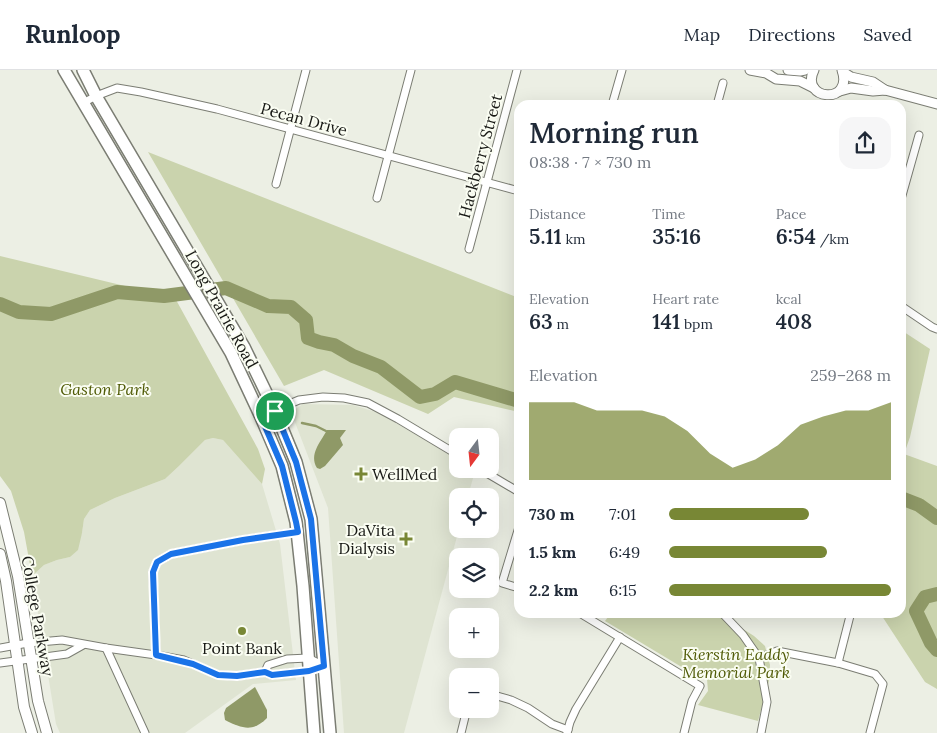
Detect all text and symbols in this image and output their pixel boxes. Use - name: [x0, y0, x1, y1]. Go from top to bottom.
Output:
- text: Runloop: [25, 19, 121, 50]
- text: Map: [684, 23, 720, 46]
- text: Directions: [748, 23, 835, 46]
- text: Saved: [863, 23, 912, 46]
- street label: Hackberry Street: [454, 91, 506, 220]
- street label: Pecan Drive: [259, 98, 350, 140]
- text: Morning run: [529, 115, 699, 151]
- button: share: [839, 117, 891, 169]
- text: 08:38 · 7 × 730 m: [529, 152, 651, 172]
- text: Distance: [529, 205, 586, 223]
- text: Time: [652, 205, 685, 223]
- text: Pace: [776, 205, 806, 223]
- text: 5.11: [529, 223, 562, 250]
- text: 35:16: [652, 223, 701, 250]
- text: 6:54: [776, 223, 816, 250]
- text: km: [562, 230, 586, 248]
- text: /km: [816, 230, 849, 248]
- street label: Long Prairie Road: [181, 246, 263, 372]
- text: Elevation: [529, 290, 589, 308]
- text: Heart rate: [652, 290, 719, 308]
- text: kcal: [776, 290, 802, 308]
- text: 63: [529, 308, 553, 335]
- text: 141: [652, 308, 680, 335]
- text: 408: [776, 308, 812, 335]
- text: m: [553, 315, 569, 333]
- text: bpm: [680, 315, 713, 333]
- text: Elevation: [529, 365, 598, 385]
- text: 259–268 m: [810, 365, 891, 385]
- park label: Gaston Park: [60, 379, 150, 399]
- pin: [254, 390, 296, 432]
- icon: arrive: [261, 397, 289, 425]
- north arrow: [449, 428, 499, 478]
- map controls: [449, 428, 499, 718]
- place label: WellMed: [372, 464, 438, 484]
- marker: WellMed: [354, 467, 368, 481]
- button: locate: [449, 488, 499, 538]
- text: 730 m: [529, 504, 575, 524]
- text: 7:01: [609, 504, 636, 524]
- place label: DaVita Dialysis: [338, 520, 395, 558]
- marker: DaVita Dialysis: [399, 532, 413, 546]
- text: 1.5 km: [529, 542, 576, 562]
- text: 6:49: [609, 542, 640, 562]
- button: layers: [449, 548, 499, 598]
- street label: College Parkway: [18, 554, 59, 678]
- text: 2.2 km: [529, 580, 578, 600]
- text: 6:15: [609, 580, 637, 600]
- button: +: [449, 608, 499, 658]
- marker: Point Bank: [236, 625, 248, 637]
- place label: Point Bank: [202, 638, 282, 658]
- park label: Kierstin Eaddy Memorial Park: [682, 644, 790, 682]
- button: −: [449, 668, 499, 718]

